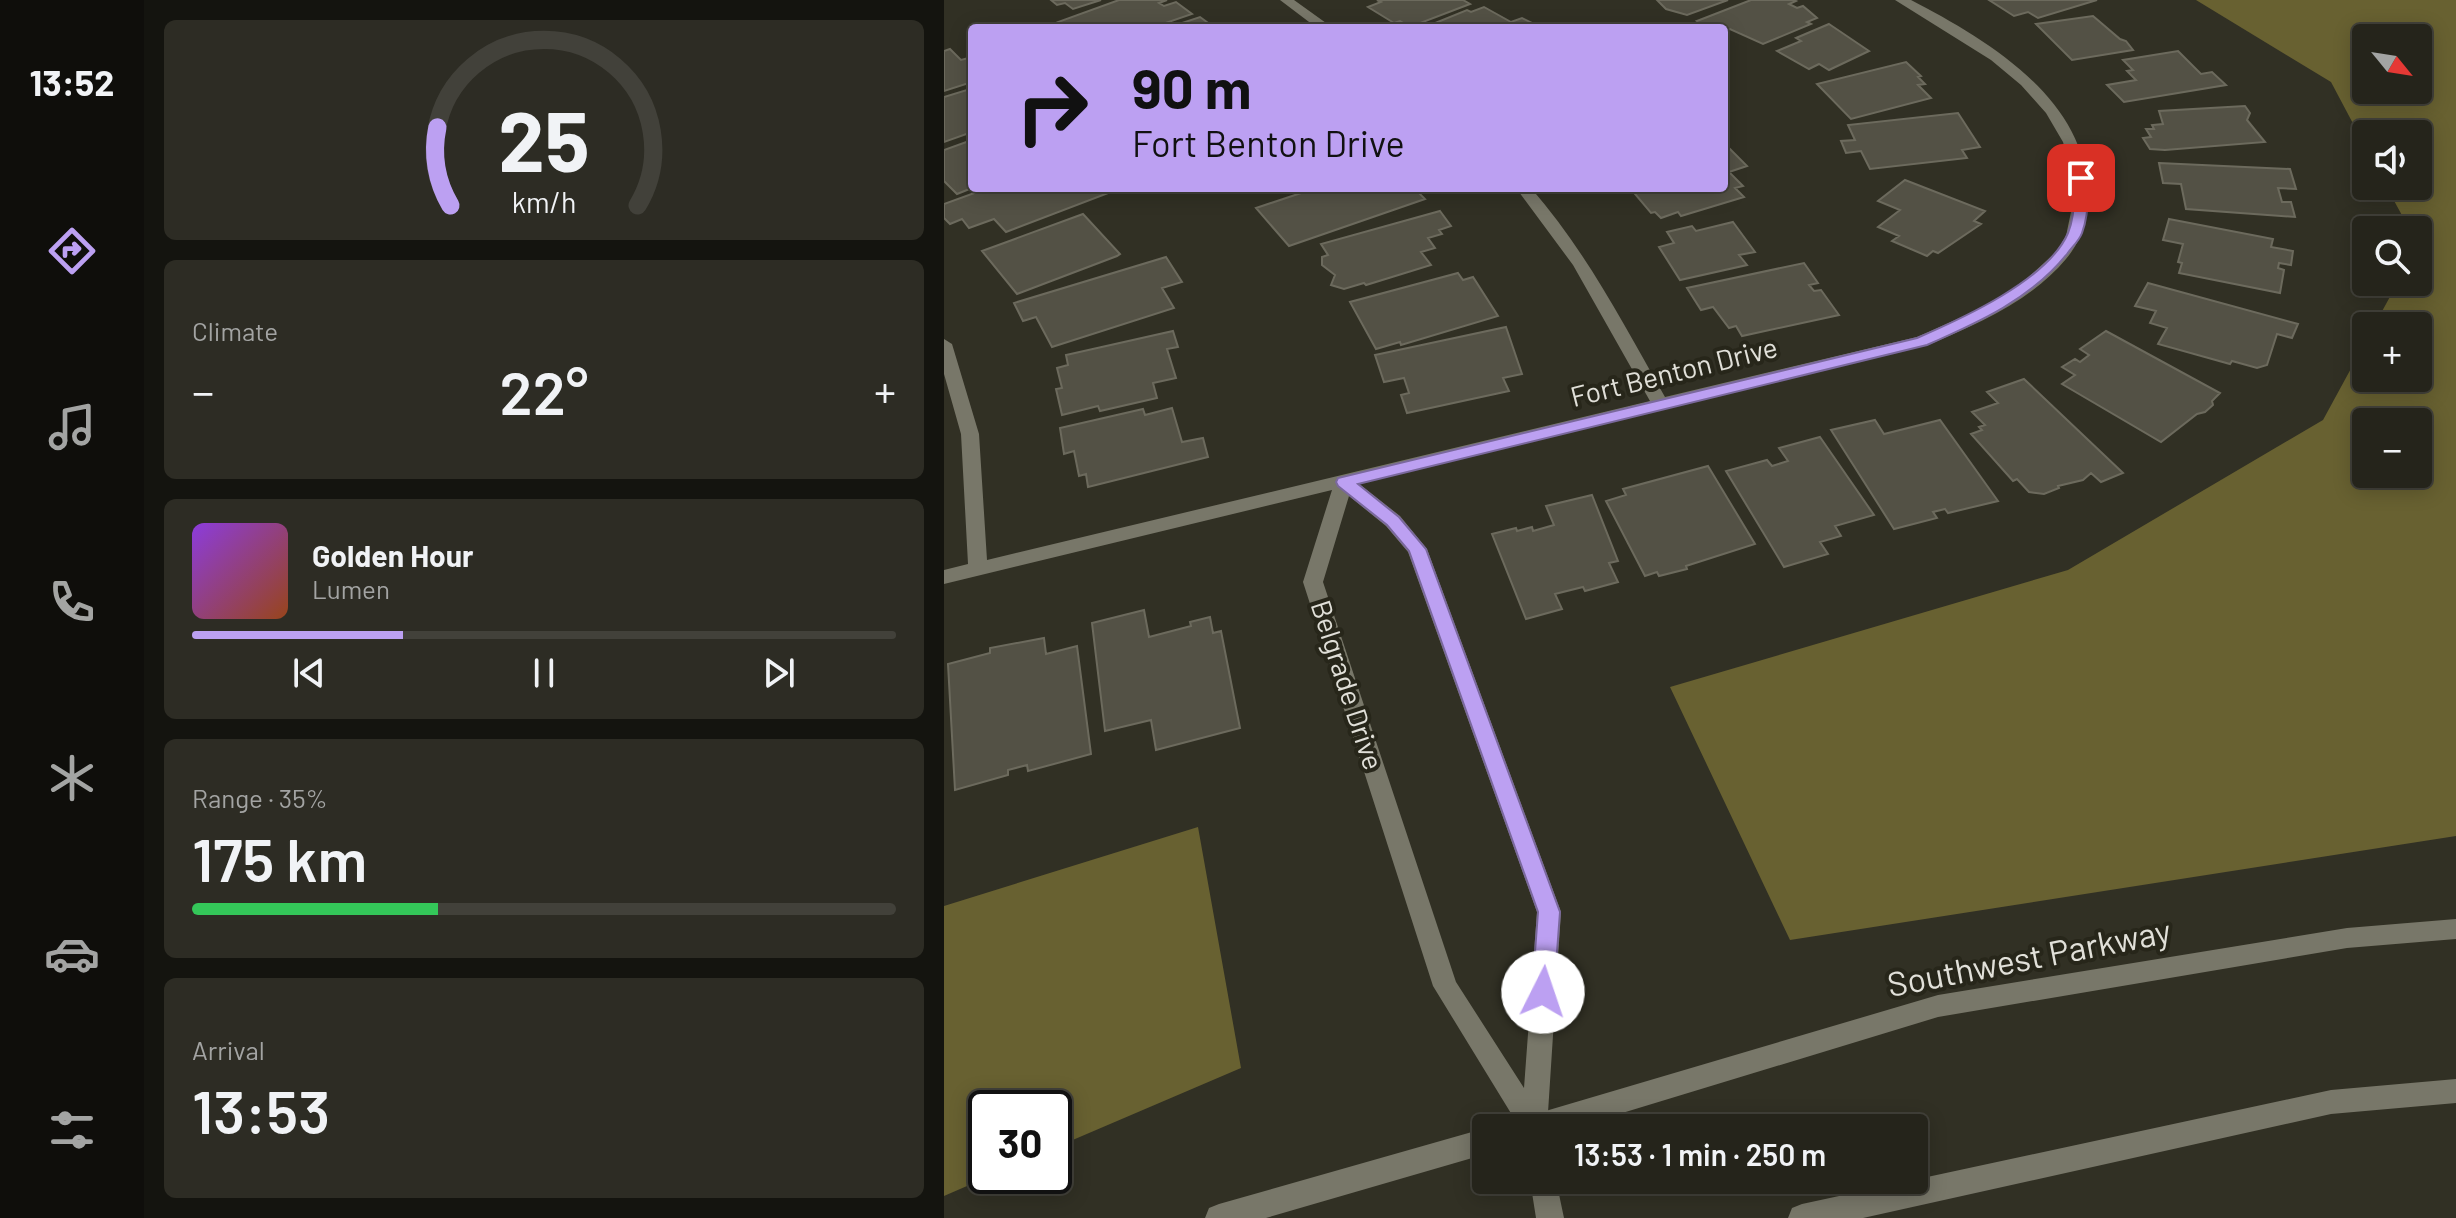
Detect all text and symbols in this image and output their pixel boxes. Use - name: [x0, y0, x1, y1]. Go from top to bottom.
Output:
- north arrow: [2352, 24, 2432, 104]
- map controls: [2352, 24, 2432, 488]
- text: 90 m: [1132, 53, 1252, 120]
- icon: right: [1000, 56, 1104, 160]
- text: 13:52: [30, 60, 114, 103]
- text: 25: [498, 88, 590, 188]
- button: sound: [2352, 120, 2432, 200]
- text: Fort Benton Drive: [1132, 121, 1405, 164]
- pin: [2047, 144, 2115, 212]
- icon: arrive: [2059, 156, 2103, 200]
- text: km/h: [512, 184, 576, 219]
- button: search: [2352, 216, 2432, 296]
- icon: directions: [44, 223, 100, 279]
- button: +: [2352, 312, 2432, 392]
- text: Climate: [192, 315, 278, 346]
- street label: Fort Benton Drive: [1567, 329, 1781, 413]
- text: 22°: [500, 355, 588, 427]
- text: −: [192, 364, 214, 417]
- text: +: [874, 364, 896, 417]
- icon: music: [44, 399, 100, 455]
- button: −: [2352, 408, 2432, 488]
- text: Golden Hour: [312, 537, 474, 573]
- text: Lumen: [312, 573, 390, 604]
- icon: phone: [44, 574, 100, 630]
- street label: Belgrade Drive: [1305, 595, 1391, 774]
- icon: previous: [287, 651, 331, 695]
- icon: pause: [522, 651, 566, 695]
- icon: next: [757, 651, 801, 695]
- icon: climate: [44, 750, 100, 806]
- text: Range · 35%: [192, 782, 328, 813]
- text: 175 km: [192, 822, 367, 894]
- street label: Southwest Parkway: [1883, 909, 2174, 1004]
- icon: car: [44, 926, 100, 982]
- position arrow: [1501, 950, 1585, 1034]
- text: Arrival: [192, 1034, 265, 1065]
- text: 13:53: [192, 1074, 330, 1146]
- speed limit sign: 30: [968, 1090, 1072, 1194]
- icon: filters: [44, 1102, 100, 1158]
- text: 13:53 · 1 min · 250 m: [1574, 1136, 1826, 1172]

